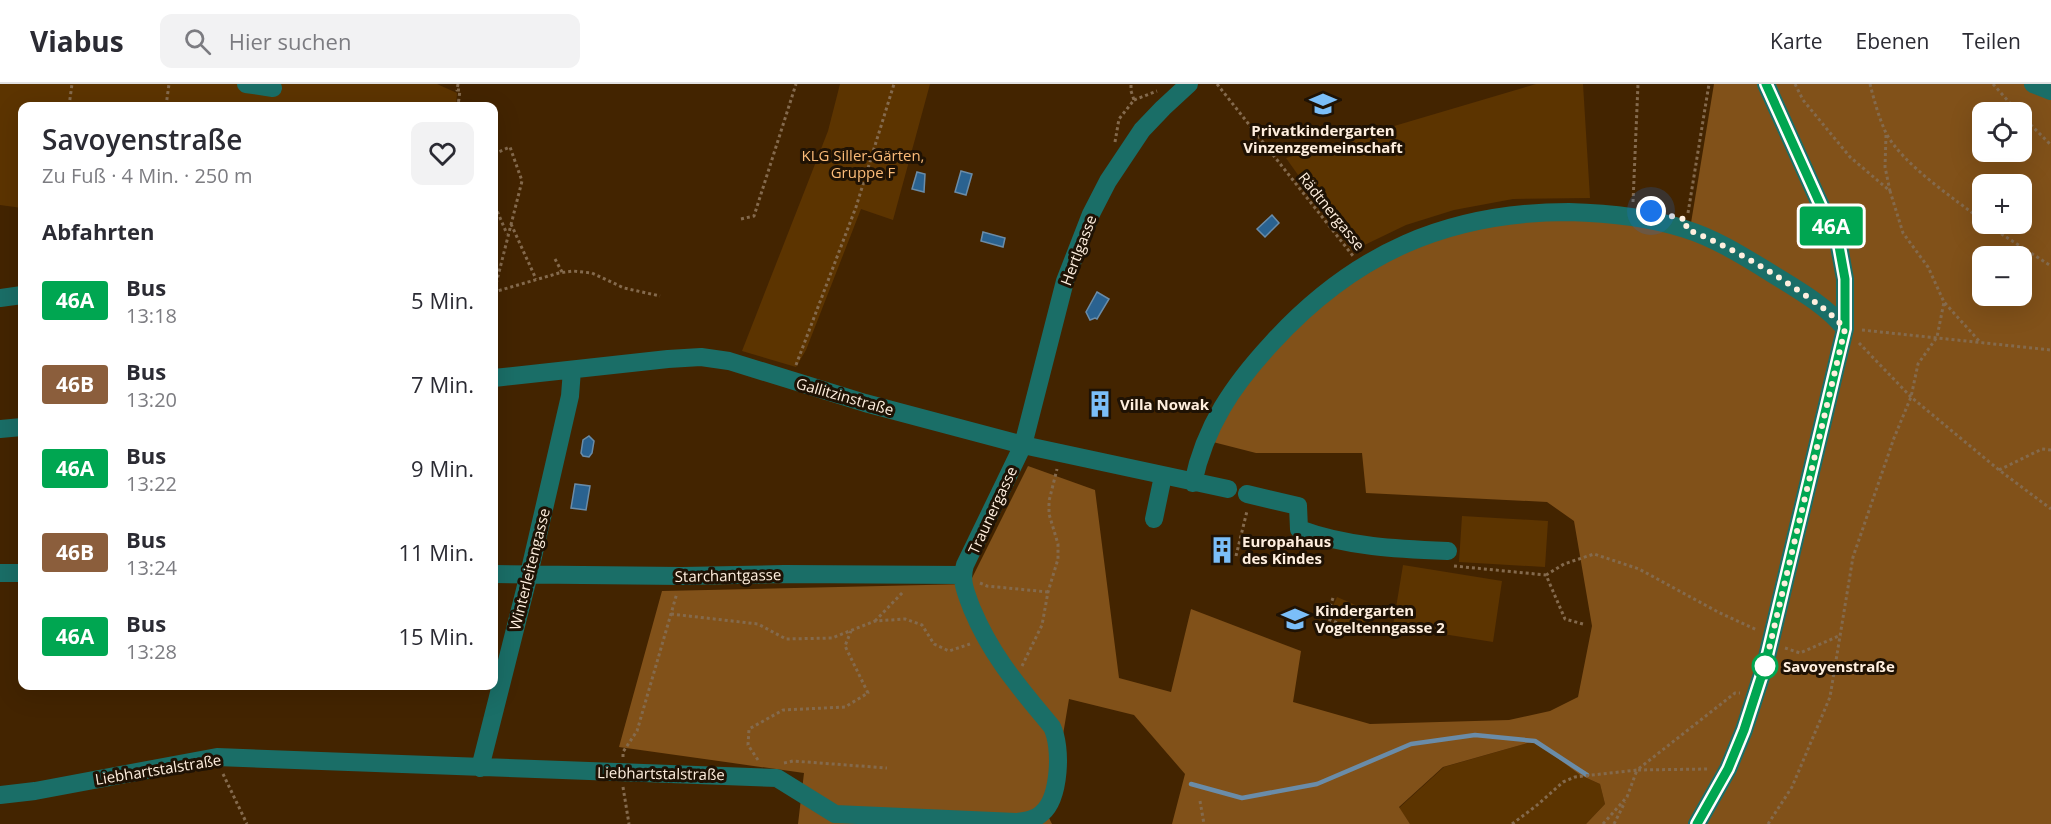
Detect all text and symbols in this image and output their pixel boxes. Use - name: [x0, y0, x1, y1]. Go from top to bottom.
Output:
- search box: [160, 14, 580, 68]
- text: Viabus: [30, 22, 124, 60]
- icon: search: [181, 25, 214, 58]
- text: Hier suchen: [229, 26, 351, 56]
- text: Karte: [1770, 27, 1823, 55]
- text: Ebenen: [1856, 27, 1929, 55]
- text: Teilen: [1962, 27, 2021, 55]
- school or university icon: Privatkindergarten Vinzenzgemeinschaft: [1308, 89, 1338, 119]
- map controls: [1972, 102, 2032, 306]
- button: locate: [1972, 102, 2032, 162]
- text: Savoyenstraße: [42, 120, 242, 158]
- place label: Privatkindergarten Vinzenzgemeinschaft: [1243, 120, 1403, 157]
- button: heart: [411, 122, 474, 185]
- park label: KLG Siller-Gärten, Gruppe F: [801, 145, 925, 182]
- text: Zu Fuß · 4 Min. · 250 m: [42, 162, 252, 189]
- street label: Rädtnergasse: [1294, 168, 1370, 254]
- button: +: [1972, 174, 2032, 234]
- your location: [1636, 196, 1666, 226]
- line badge: 46A: [1796, 206, 1866, 246]
- street label: Hertlgasse: [1055, 212, 1101, 288]
- text: 46A: [1812, 212, 1850, 240]
- text: Abfahrten: [42, 216, 154, 246]
- button: −: [1972, 246, 2032, 306]
- text: Bus: [126, 272, 166, 302]
- text: 5 Min.: [411, 285, 474, 315]
- text: 46A: [56, 286, 94, 314]
- text: 13:18: [126, 302, 177, 329]
- text: Bus: [126, 356, 166, 386]
- text: 7 Min.: [411, 369, 474, 399]
- text: 46B: [56, 370, 94, 398]
- street label: Gallitzinstraße: [794, 373, 896, 419]
- text: 13:20: [126, 386, 177, 413]
- building icon: Villa Nowak: [1085, 389, 1115, 419]
- place label: Villa Nowak: [1120, 394, 1210, 414]
- text: Bus: [126, 440, 166, 470]
- text: 9 Min.: [411, 453, 474, 483]
- text: 46A: [56, 454, 94, 482]
- street label: Traunergasse: [963, 463, 1021, 557]
- text: 13:22: [126, 470, 177, 497]
- street label: Winterleitengasse: [504, 506, 554, 632]
- text: Bus: [126, 524, 166, 554]
- place label: Europahaus des Kindes: [1242, 531, 1331, 568]
- building icon: Europahaus des Kindes: [1207, 535, 1237, 565]
- text: 11 Min.: [399, 537, 474, 567]
- text: 46B: [56, 538, 94, 566]
- text: 13:24: [126, 554, 177, 581]
- street label: Starchantgasse: [675, 564, 781, 586]
- place label: Kindergarten Vogeltenngasse 2: [1315, 600, 1445, 637]
- school or university icon: Kindergarten Vogeltenngasse 2: [1280, 604, 1310, 634]
- text: Bus: [126, 608, 166, 638]
- text: 15 Min.: [399, 621, 474, 651]
- text: 46A: [56, 622, 94, 650]
- text: 13:28: [126, 638, 177, 665]
- marker: Savoyenstraße: [1752, 653, 1778, 679]
- place label: Savoyenstraße: [1783, 656, 1895, 676]
- street label: Liebhartstalstraße: [93, 749, 223, 789]
- street label: Liebhartstalstraße: [597, 762, 725, 784]

